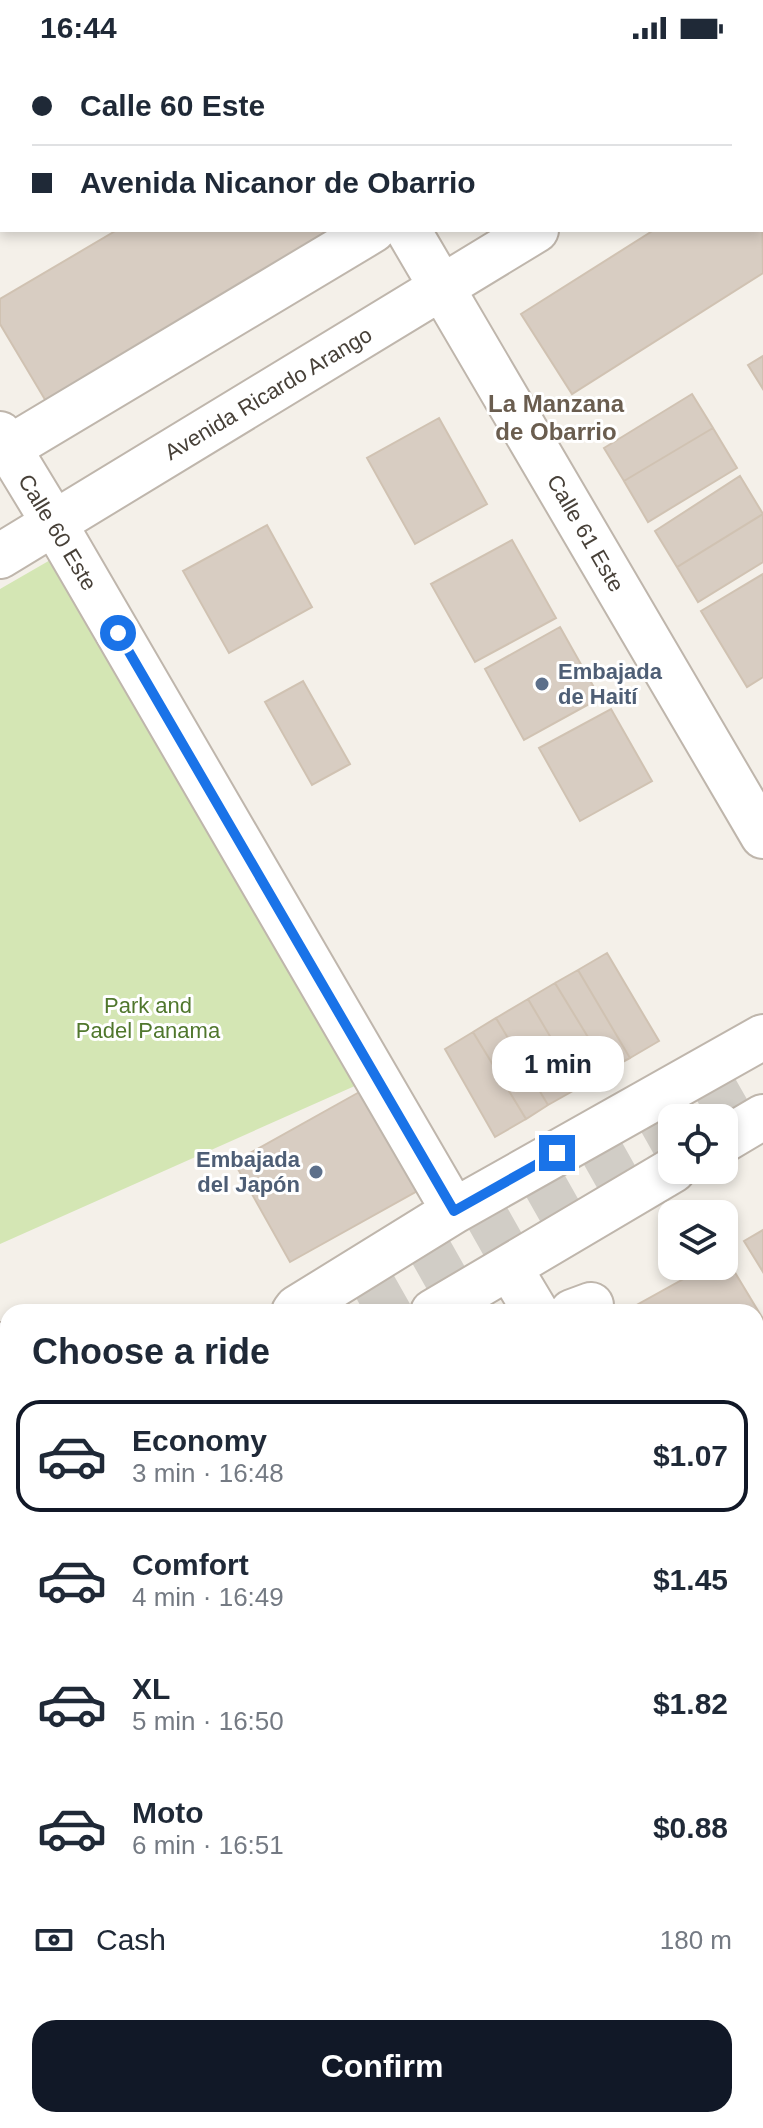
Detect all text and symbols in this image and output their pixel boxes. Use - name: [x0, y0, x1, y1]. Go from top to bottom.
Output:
- text: 16:44: [40, 11, 117, 44]
- text: Calle 60 Este: [80, 89, 265, 122]
- text: Avenida Nicanor de Obarrio: [80, 166, 476, 199]
- street label: Avenida Ricardo Arango: [160, 322, 376, 465]
- district label: La Manzana de Obarrio: [488, 390, 625, 445]
- street label: Calle 60 Este: [13, 470, 102, 595]
- street label: Calle 61 Este: [542, 470, 629, 596]
- route start: [100, 615, 136, 651]
- place label: Embajada de Haití: [558, 659, 663, 709]
- marker: Embajada de Haití: [533, 675, 551, 693]
- park label: Park and Padel Panama: [76, 993, 221, 1043]
- callout: 1 min: [491, 1037, 623, 1093]
- text: 1 min: [524, 1049, 592, 1079]
- map controls: [658, 1104, 738, 1280]
- button: locate: [658, 1104, 738, 1184]
- route end: [539, 1135, 575, 1171]
- place label: Embajada del Japón: [196, 1147, 301, 1197]
- marker: Embajada del Japón: [307, 1163, 325, 1181]
- button: layers: [658, 1200, 738, 1280]
- text: Choose a ride: [32, 1331, 270, 1372]
- icon: car: [36, 1420, 108, 1492]
- text: Economy: [132, 1424, 267, 1457]
- text: $1.07: [653, 1439, 728, 1472]
- text: 3 min · 16:48: [132, 1458, 284, 1488]
- icon: car: [36, 1544, 108, 1616]
- text: Comfort: [132, 1548, 249, 1581]
- text: $1.45: [653, 1563, 728, 1596]
- text: 4 min · 16:49: [132, 1582, 284, 1612]
- icon: car: [36, 1668, 108, 1740]
- text: XL: [132, 1672, 170, 1705]
- text: $1.82: [653, 1687, 728, 1720]
- text: 5 min · 16:50: [132, 1706, 284, 1736]
- icon: car: [36, 1792, 108, 1864]
- text: Moto: [132, 1796, 204, 1829]
- text: $0.88: [653, 1811, 728, 1844]
- text: 6 min · 16:51: [132, 1830, 284, 1860]
- icon: cash: [32, 1918, 76, 1962]
- text: Cash: [96, 1923, 166, 1956]
- text: 180 m: [660, 1925, 732, 1955]
- button: Confirm: [32, 2020, 732, 2112]

